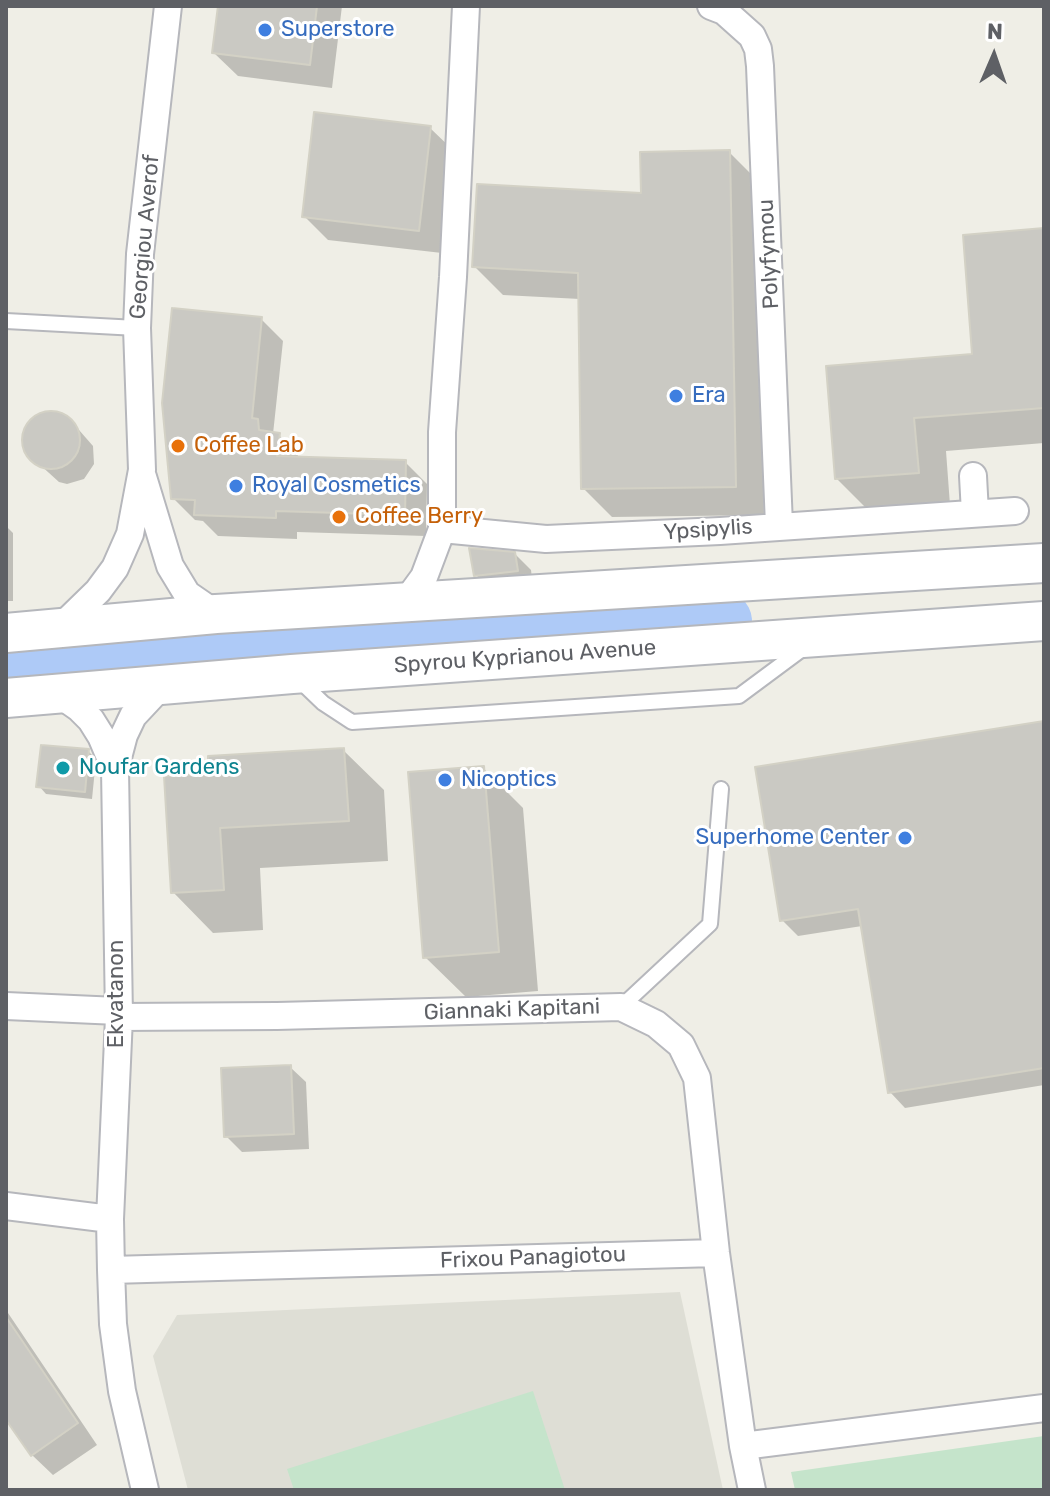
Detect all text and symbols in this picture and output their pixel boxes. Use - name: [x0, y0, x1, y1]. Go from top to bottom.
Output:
- north arrow: [954, 16, 1034, 96]
- place label: Superstore: [281, 17, 395, 43]
- text: N: [986, 18, 1003, 45]
- marker: Superstore: [256, 21, 274, 39]
- street label: Georgiou Averof: [125, 154, 165, 320]
- street label: Polyfymou: [753, 198, 785, 310]
- place label: Era: [692, 383, 726, 409]
- marker: Era: [667, 387, 685, 405]
- place label: Coffee Lab: [194, 433, 304, 459]
- marker: Coffee Lab: [169, 437, 187, 455]
- place label: Royal Cosmetics: [252, 473, 421, 499]
- marker: Royal Cosmetics: [227, 477, 245, 495]
- place label: Coffee Berry: [355, 504, 483, 530]
- marker: Coffee Berry: [330, 508, 348, 526]
- street label: Ypsipylis: [663, 514, 753, 546]
- street label: Spyrou Kyprianou Avenue: [393, 635, 657, 679]
- place label: Noufar Gardens: [79, 755, 240, 781]
- marker: Noufar Gardens: [54, 759, 72, 777]
- place label: Nicoptics: [461, 767, 557, 793]
- marker: Nicoptics: [436, 771, 454, 789]
- place label: Superhome Center: [696, 825, 889, 851]
- marker: Superhome Center: [896, 829, 914, 847]
- street label: Ekvatanon: [104, 940, 130, 1048]
- street label: Giannaki Kapitani: [423, 994, 601, 1026]
- street label: Frixou Panagiotou: [440, 1242, 626, 1274]

